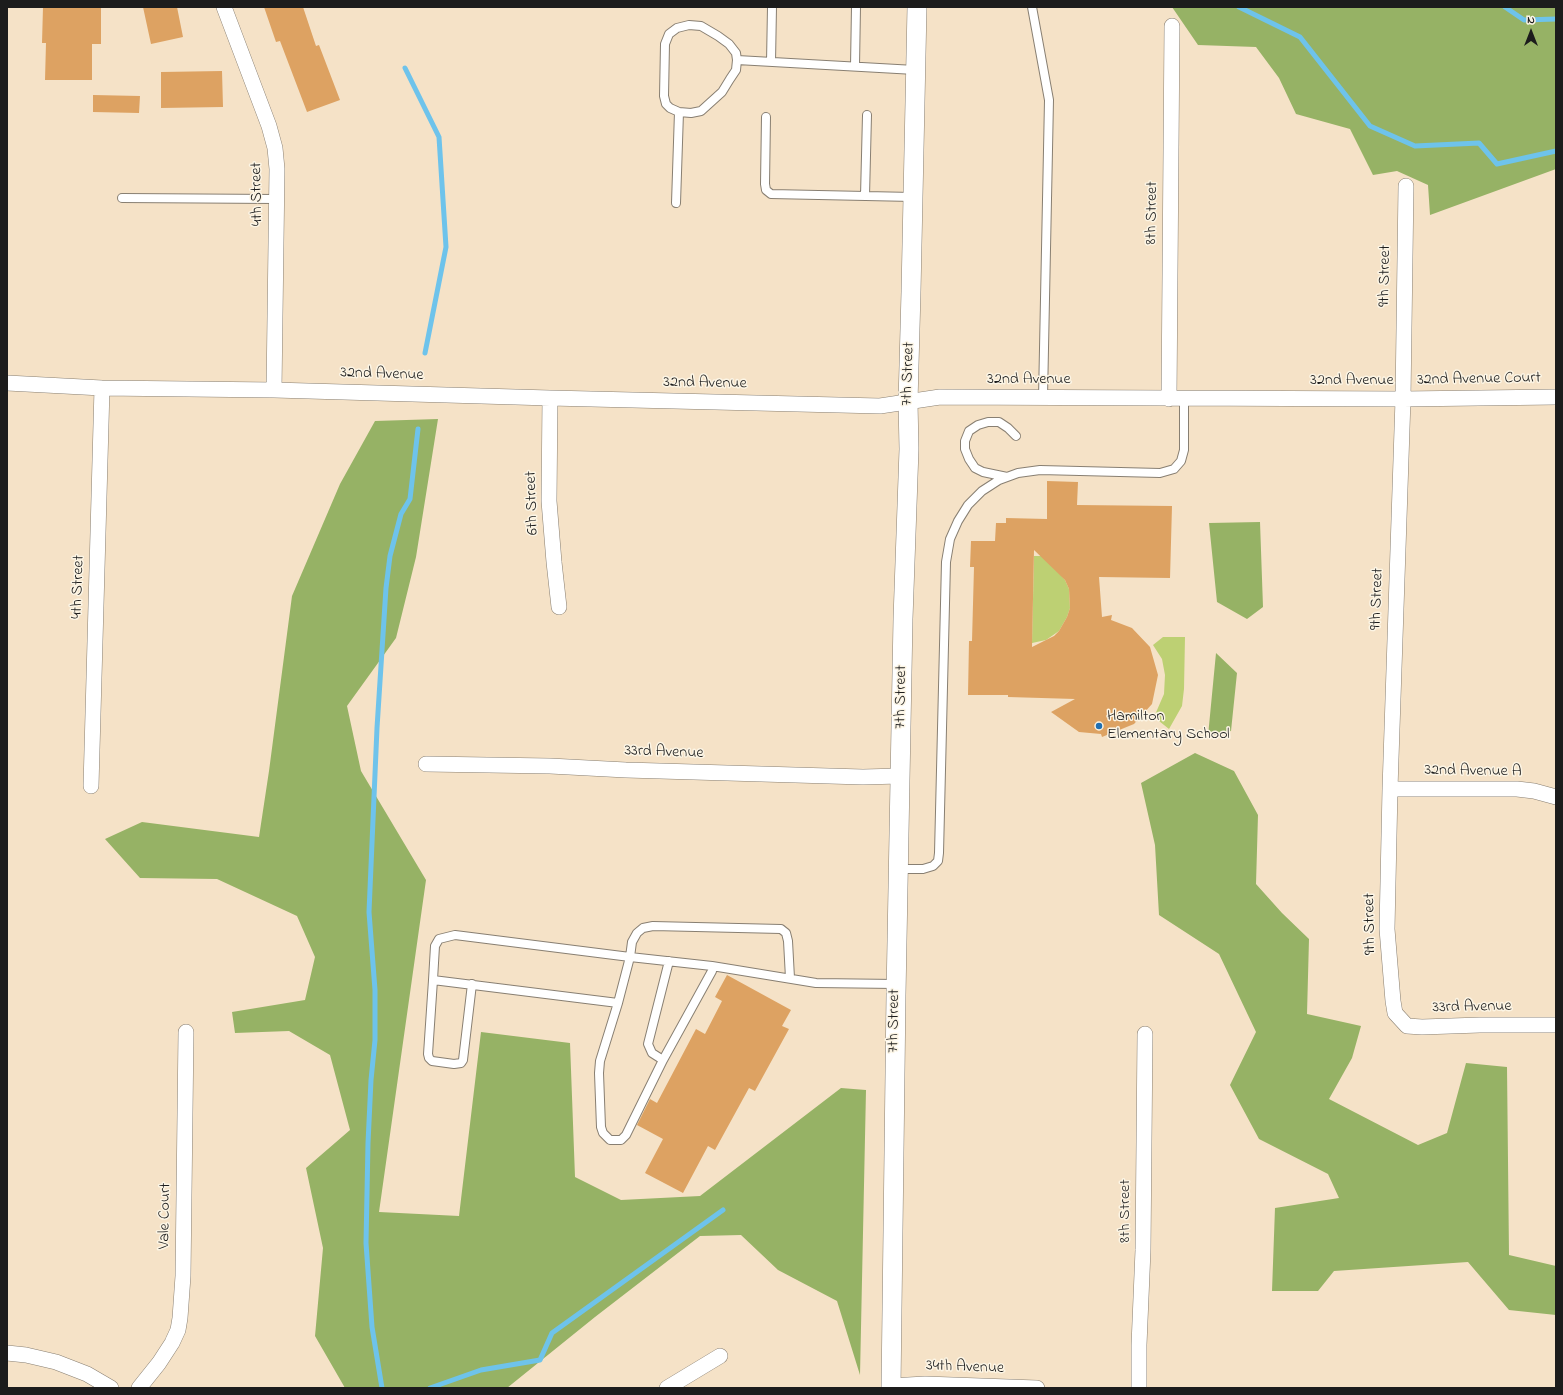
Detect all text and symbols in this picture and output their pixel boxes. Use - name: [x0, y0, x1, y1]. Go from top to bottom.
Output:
- north arrow: [1511, 12, 1551, 52]
- text: N: [1527, 12, 1535, 28]
- street label: 4th Street: [248, 162, 268, 226]
- street label: 8th Street: [1143, 181, 1163, 245]
- street label: 9th Street: [1376, 245, 1396, 307]
- street label: 7th Street: [898, 342, 920, 406]
- street label: 32nd Avenue: [340, 364, 424, 386]
- street label: 32nd Avenue Court: [1417, 369, 1541, 391]
- street label: 32nd Avenue: [987, 370, 1071, 390]
- street label: 32nd Avenue: [1310, 371, 1394, 391]
- street label: 32nd Avenue: [663, 374, 747, 394]
- street label: 6th Street: [522, 471, 544, 535]
- street label: 4th Street: [68, 555, 90, 619]
- street label: 9th Street: [1367, 568, 1389, 630]
- street label: 7th Street: [892, 665, 912, 729]
- place label: Hamilton Elementary School: [1107, 707, 1230, 745]
- marker: Hamilton Elementary School: [1094, 721, 1104, 731]
- street label: 33rd Avenue: [624, 742, 704, 764]
- street label: 32nd Avenue A: [1424, 762, 1522, 782]
- street label: 9th Street: [1361, 893, 1381, 955]
- street label: 7th Street: [885, 989, 905, 1053]
- street label: 33rd Avenue: [1432, 998, 1512, 1018]
- street label: 8th Street: [1116, 1179, 1136, 1243]
- street label: Vale Court: [156, 1183, 176, 1249]
- street label: 34th Avenue: [926, 1357, 1004, 1379]

